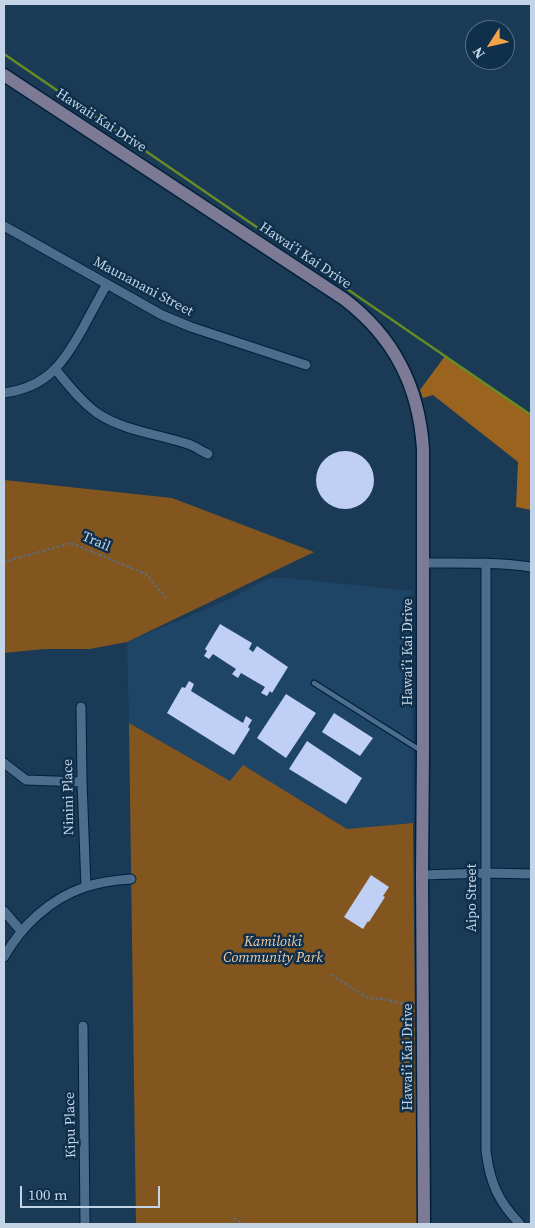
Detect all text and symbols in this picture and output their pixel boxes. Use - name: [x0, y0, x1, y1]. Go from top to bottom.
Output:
- north arrow: [465, 20, 515, 70]
- text: N: [467, 43, 490, 63]
- street label: Hawaii Kai Drive: [53, 86, 149, 156]
- street label: Hawai’i Kai Drive: [256, 219, 354, 293]
- street label: Maunanani Street: [90, 254, 196, 320]
- street label: Trail: [79, 529, 113, 555]
- street label: Hawai’i Kai Drive: [400, 598, 416, 706]
- street label: Ninini Place: [60, 759, 78, 835]
- street label: Aipo Street: [464, 864, 480, 932]
- park label: Kamiloiki Community Park: [223, 934, 323, 966]
- street label: Hawai’i Kai Drive: [400, 1003, 416, 1111]
- street label: Kipu Place: [62, 1092, 80, 1158]
- scale bar: [22, 1176, 162, 1208]
- text: 100 m: [28, 1184, 68, 1205]

